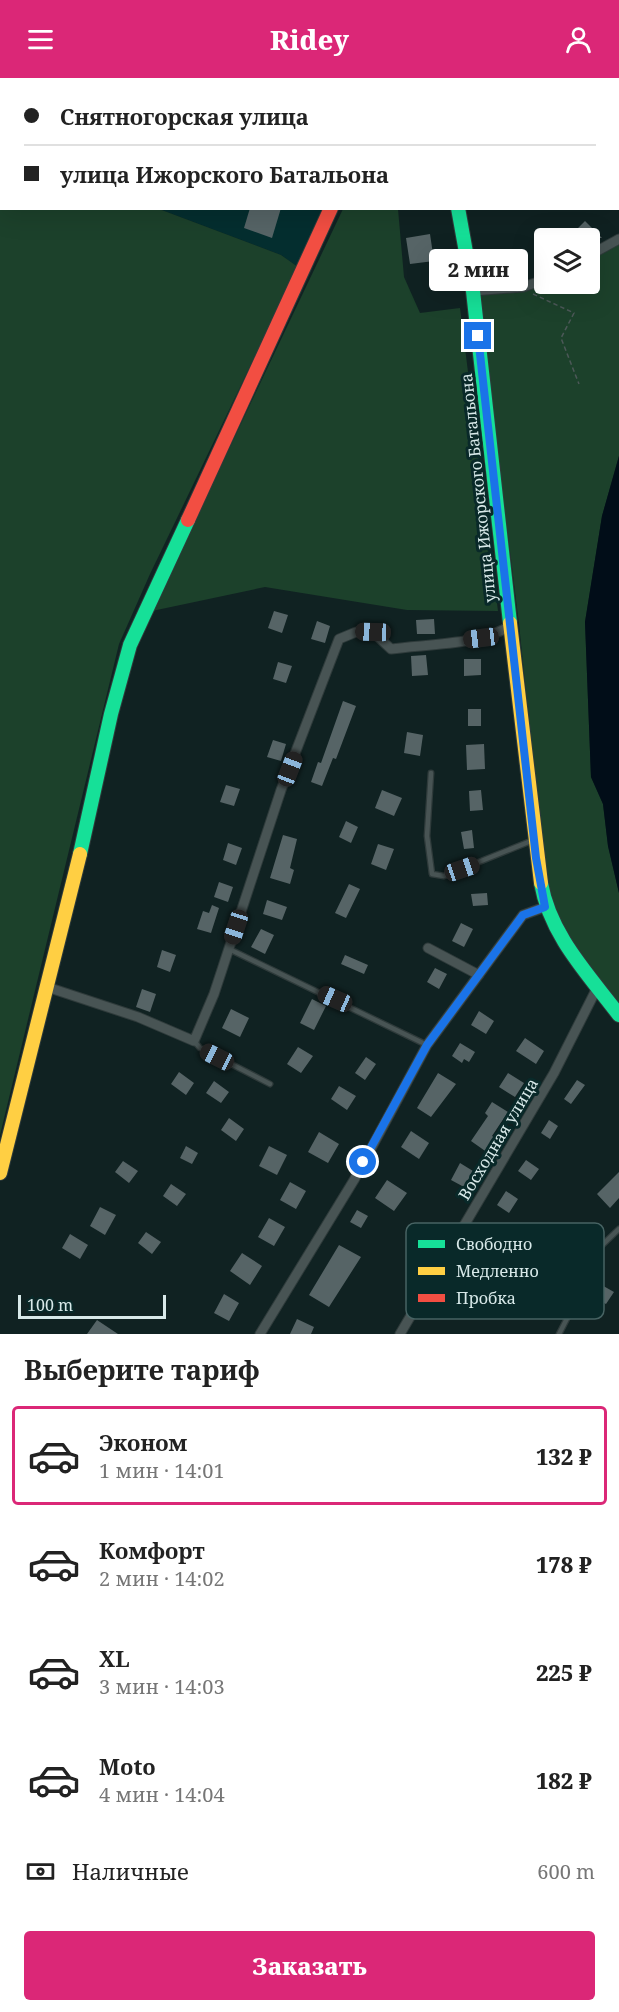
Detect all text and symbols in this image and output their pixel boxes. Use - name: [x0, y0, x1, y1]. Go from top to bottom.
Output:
- text: Ridey: [270, 21, 349, 58]
- icon: menu: [24, 23, 57, 56]
- icon: person: [562, 23, 595, 56]
- text: Снятногорская улица: [60, 101, 309, 131]
- text: улица Ижорского Батальона: [60, 159, 389, 189]
- map controls: [534, 228, 600, 294]
- button: layers: [534, 228, 600, 294]
- callout: 2 мин: [428, 249, 528, 291]
- text: 2 мин: [448, 256, 509, 283]
- route end: [464, 322, 491, 349]
- street label: улица Ижорского Батальона: [455, 372, 501, 604]
- car: [355, 622, 391, 642]
- car: [462, 627, 500, 649]
- car: [275, 749, 305, 789]
- car: [442, 855, 482, 883]
- car: [222, 907, 250, 947]
- car: [315, 983, 355, 1015]
- car: [197, 1041, 237, 1073]
- street label: Восходная улица: [453, 1074, 543, 1204]
- route start: [349, 1148, 376, 1175]
- legend: [406, 1223, 604, 1319]
- text: Свободно: [456, 1233, 532, 1255]
- text: Медленно: [456, 1260, 539, 1282]
- text: Пробка: [456, 1287, 516, 1309]
- scale bar: [18, 1292, 166, 1320]
- text: 100 m: [27, 1294, 73, 1316]
- text: Выберите тариф: [24, 1351, 260, 1388]
- text: Эконом: [99, 1427, 187, 1457]
- icon: car: [27, 1429, 81, 1483]
- text: 132 ₽: [536, 1441, 592, 1471]
- text: 1 мин · 14:01: [99, 1457, 225, 1484]
- text: Комфорт: [99, 1535, 205, 1565]
- icon: car: [27, 1537, 81, 1591]
- text: 178 ₽: [536, 1549, 592, 1579]
- text: 2 мин · 14:02: [99, 1565, 225, 1592]
- text: XL: [99, 1643, 130, 1673]
- icon: car: [27, 1645, 81, 1699]
- text: 225 ₽: [536, 1657, 592, 1687]
- text: 3 мин · 14:03: [99, 1673, 225, 1700]
- text: Moto: [99, 1751, 156, 1781]
- icon: car: [27, 1753, 81, 1807]
- text: 182 ₽: [536, 1765, 592, 1795]
- text: 4 мин · 14:04: [99, 1781, 225, 1808]
- icon: cash: [24, 1855, 57, 1888]
- text: Наличные: [72, 1856, 189, 1886]
- text: 600 m: [537, 1858, 595, 1885]
- button: Заказать: [24, 1931, 595, 2000]

